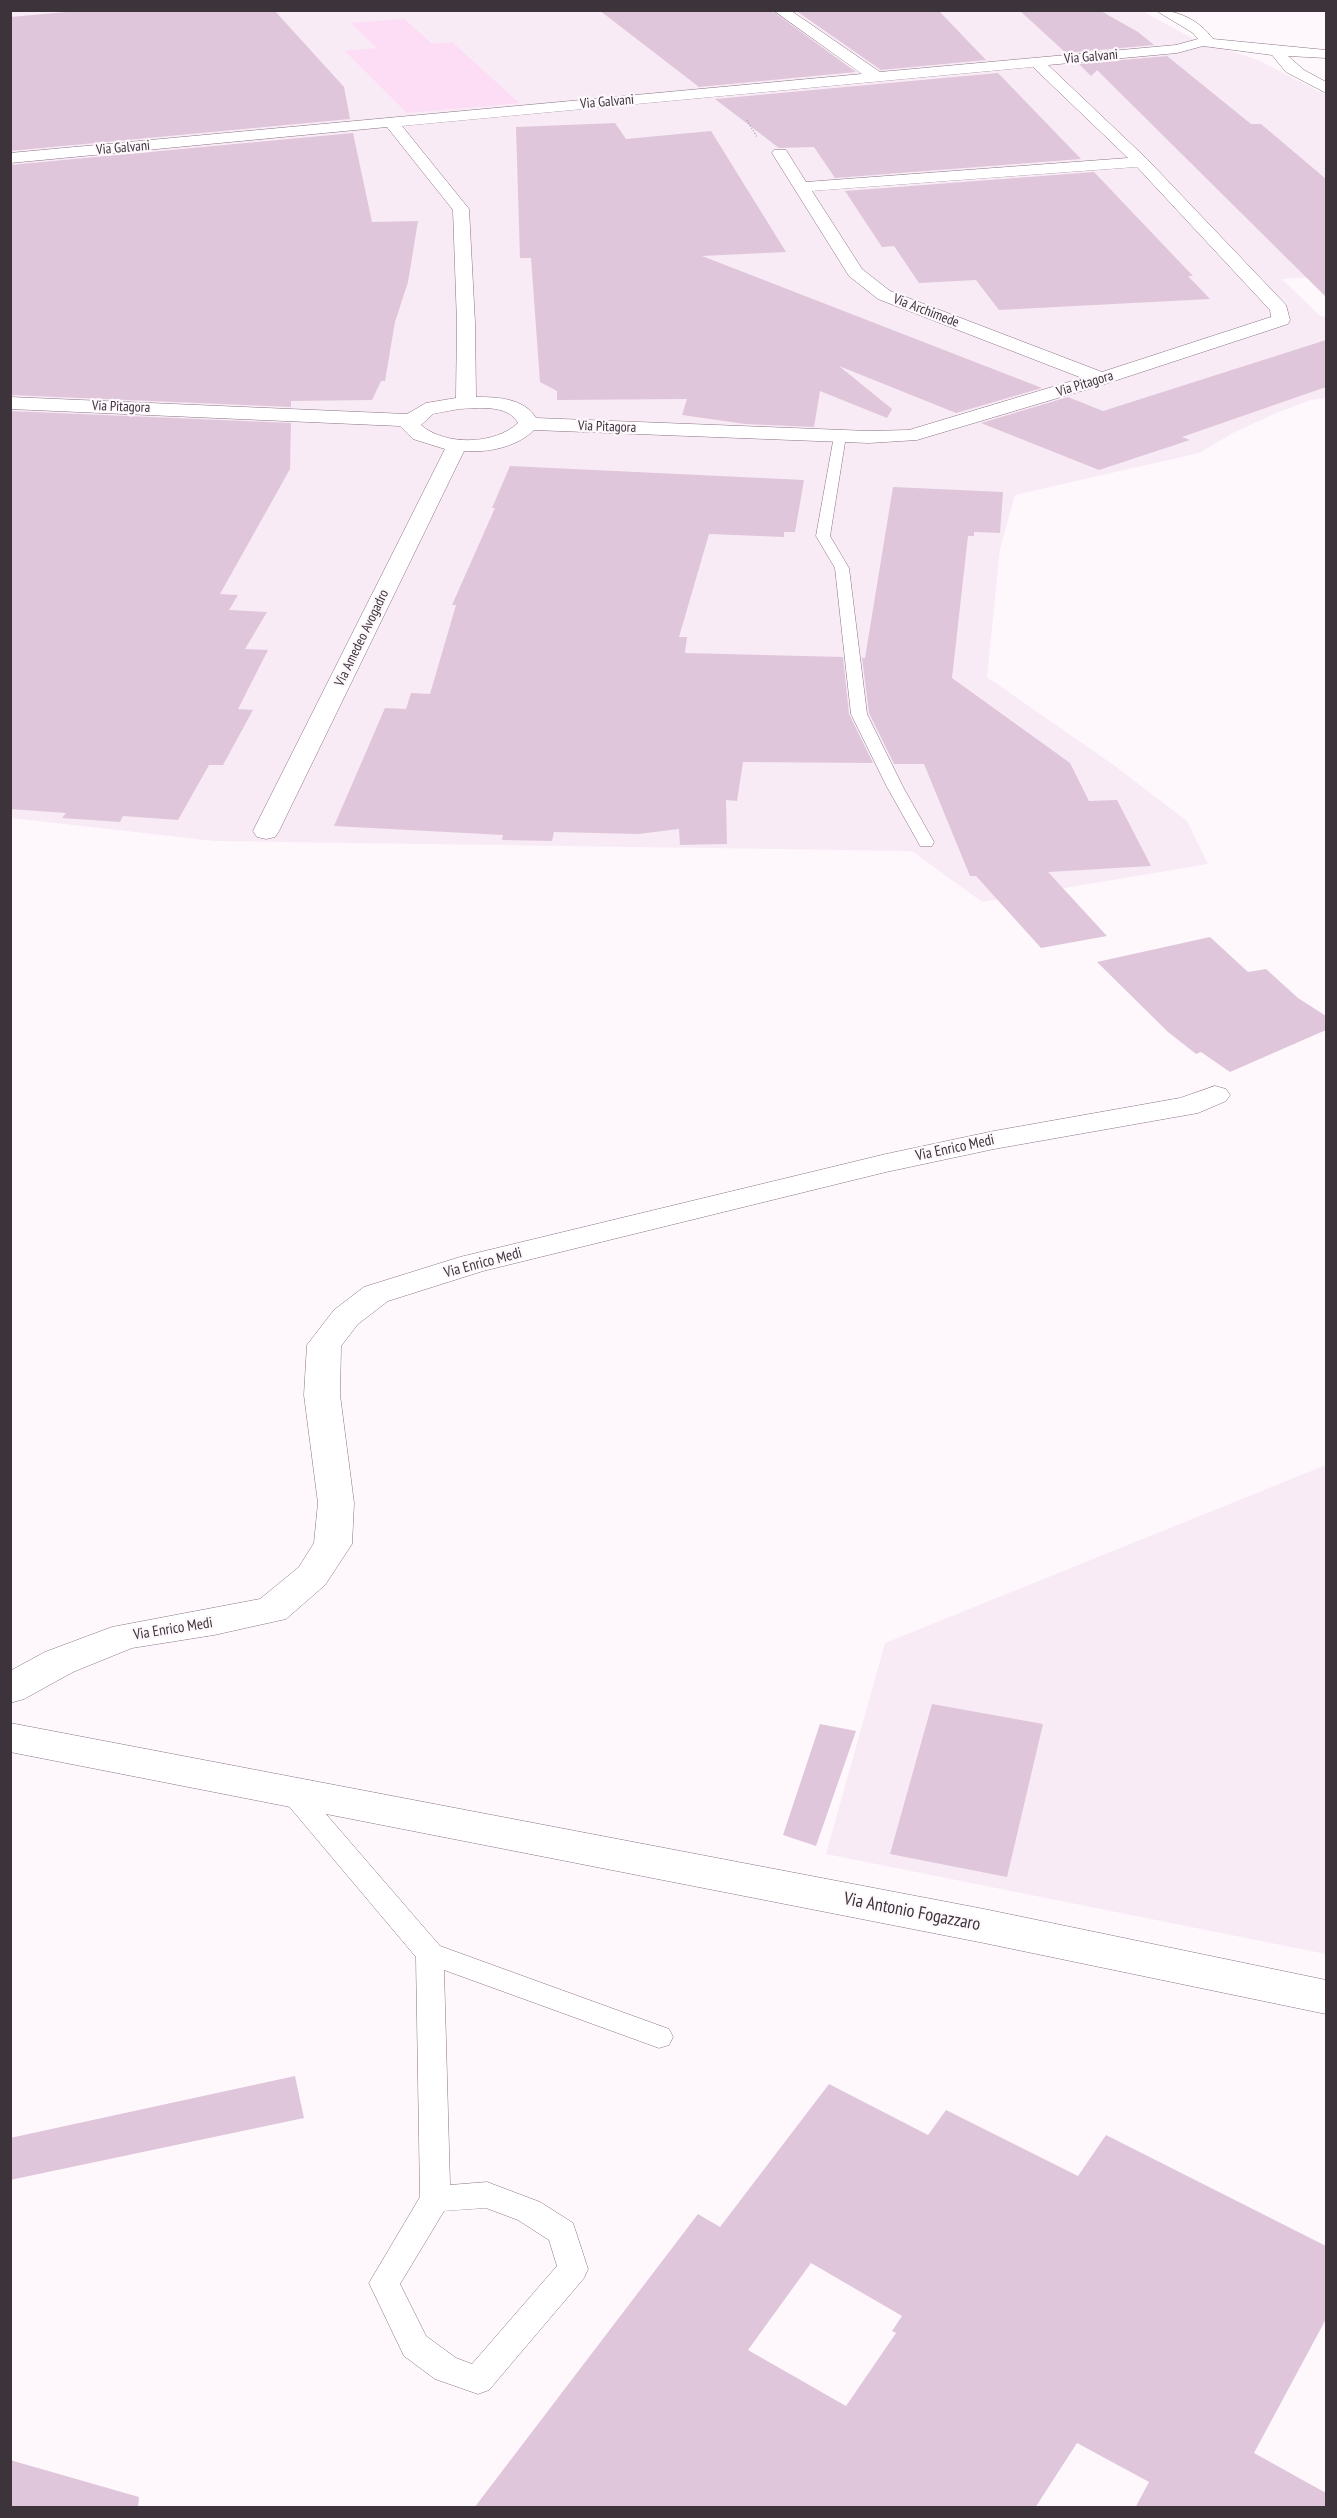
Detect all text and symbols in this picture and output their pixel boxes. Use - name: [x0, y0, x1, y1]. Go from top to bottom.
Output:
- street label: Via Galvani: [1063, 46, 1119, 68]
- street label: Via Galvani: [579, 91, 635, 113]
- street label: Via Galvani: [95, 137, 151, 159]
- street label: Via Archimede: [891, 291, 961, 331]
- street label: Via Pitagora: [1055, 367, 1115, 401]
- street label: Via Pitagora: [92, 398, 150, 416]
- street label: Via Pitagora: [578, 418, 636, 436]
- street label: Via Amedeo Avogadro: [331, 587, 393, 689]
- street label: Via Enrico Medi: [914, 1131, 996, 1165]
- street label: Via Enrico Medi: [442, 1244, 524, 1282]
- street label: Via Enrico Medi: [132, 1614, 214, 1644]
- street label: Via Antonio Fogazzaro: [842, 1888, 982, 1936]

